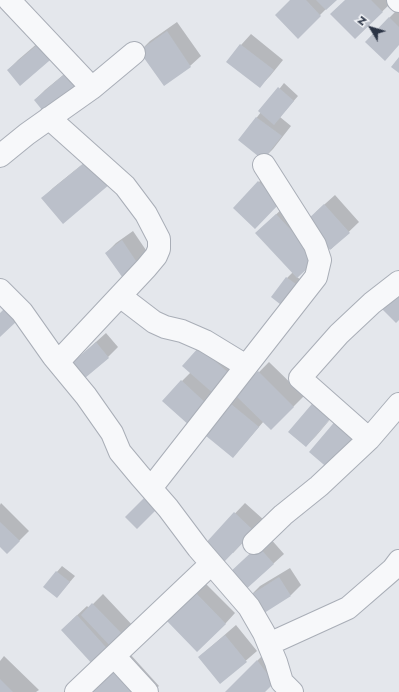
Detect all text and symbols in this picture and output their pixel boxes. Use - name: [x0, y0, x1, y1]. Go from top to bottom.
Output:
- north arrow: [351, 8, 391, 48]
- text: N: [353, 12, 371, 29]

